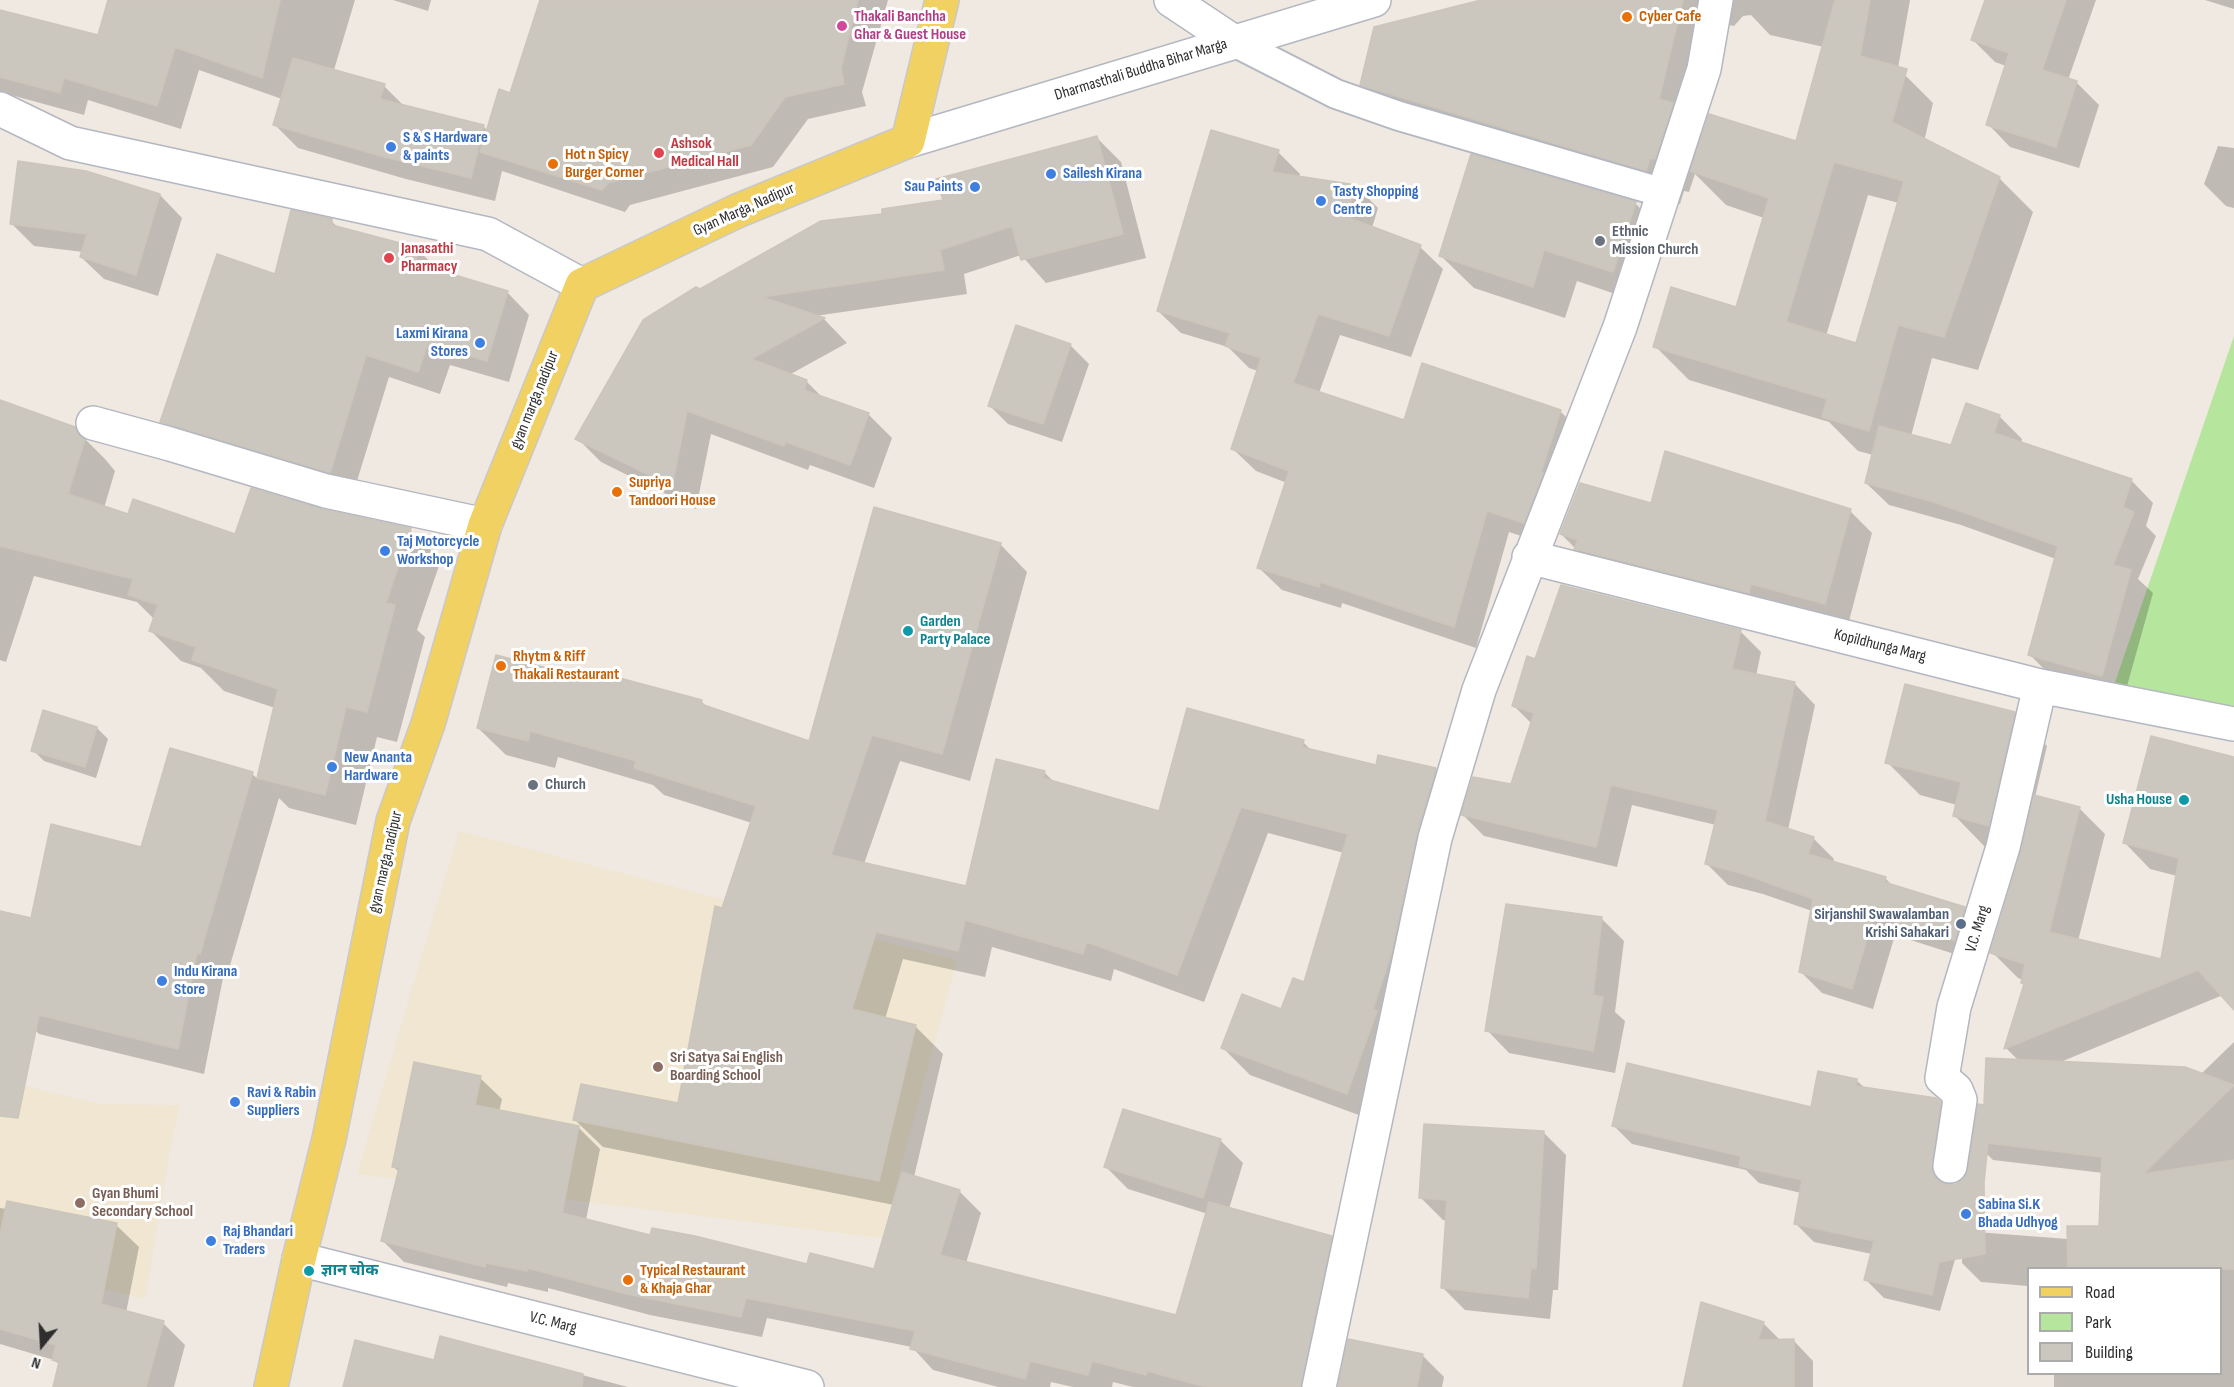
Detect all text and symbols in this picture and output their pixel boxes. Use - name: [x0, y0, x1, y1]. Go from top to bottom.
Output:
- place label: Thakali Banchha Ghar & Guest House: [854, 7, 966, 45]
- place label: Cyber Cafe: [1639, 7, 1701, 27]
- marker: Cyber Cafe: [1620, 10, 1634, 24]
- marker: Thakali Banchha Ghar & Guest House: [835, 19, 849, 33]
- street label: Dharmasthali Buddha Bihar Marga: [1052, 35, 1230, 105]
- place label: S & S Hardware & paints: [403, 128, 488, 166]
- place label: Ashsok Medical Hall: [671, 134, 739, 172]
- marker: S & S Hardware & paints: [384, 140, 398, 154]
- place label: Hot n Spicy Burger Corner: [565, 145, 644, 183]
- marker: Ashsok Medical Hall: [652, 146, 666, 160]
- marker: Hot n Spicy Burger Corner: [546, 157, 560, 171]
- place label: Sailesh Kirana: [1063, 164, 1142, 184]
- marker: Sailesh Kirana: [1044, 167, 1058, 181]
- place label: Sau Paints: [904, 177, 963, 197]
- street label: Gyan Marga, Nadipur: [690, 179, 798, 241]
- marker: Sau Paints: [968, 180, 982, 194]
- place label: Tasty Shopping Centre: [1333, 182, 1418, 220]
- marker: Tasty Shopping Centre: [1314, 194, 1328, 208]
- place label: Ethnic Mission Church: [1612, 222, 1698, 260]
- marker: Ethnic Mission Church: [1593, 234, 1607, 248]
- place label: Janasathi Pharmacy: [401, 239, 457, 277]
- marker: Janasathi Pharmacy: [382, 251, 396, 265]
- place label: Laxmi Kirana Stores: [396, 324, 468, 362]
- marker: Laxmi Kirana Stores: [473, 336, 487, 350]
- street label: gyan marga,nadipur: [507, 348, 563, 452]
- place label: Supriya Tandoori House: [629, 473, 716, 511]
- marker: Supriya Tandoori House: [610, 485, 624, 499]
- place label: Taj Motorcycle Workshop: [397, 532, 479, 570]
- marker: Taj Motorcycle Workshop: [378, 544, 392, 558]
- place label: Garden Party Palace: [920, 612, 990, 650]
- marker: Garden Party Palace: [901, 624, 915, 638]
- street label: Kopildhunga Marg: [1832, 625, 1928, 667]
- place label: Rhytm & Riff Thakali Restaurant: [513, 647, 619, 685]
- marker: Rhytm & Riff Thakali Restaurant: [494, 659, 508, 673]
- place label: New Ananta Hardware: [344, 748, 412, 786]
- marker: New Ananta Hardware: [325, 760, 339, 774]
- place label: Church: [545, 775, 586, 795]
- marker: Church: [526, 778, 540, 792]
- place label: Usha House: [2106, 790, 2172, 810]
- marker: Usha House: [2177, 793, 2191, 807]
- street label: gyan marga,nadipur: [365, 809, 407, 915]
- street label: V.C. Marg: [1962, 903, 1994, 955]
- place label: Sirjanshil Swawalamban Krishi Sahakari: [1814, 905, 1949, 943]
- marker: Sirjanshil Swawalamban Krishi Sahakari: [1954, 917, 1968, 931]
- place label: Indu Kirana Store: [174, 962, 237, 1000]
- marker: Indu Kirana Store: [155, 974, 169, 988]
- place label: Sri Satya Sai English Boarding School: [670, 1048, 783, 1086]
- marker: Sri Satya Sai English Boarding School: [651, 1060, 665, 1074]
- place label: Ravi & Rabin Suppliers: [247, 1083, 316, 1121]
- marker: Ravi & Rabin Suppliers: [228, 1095, 242, 1109]
- place label: Gyan Bhumi Secondary School: [92, 1184, 193, 1222]
- place label: Sabina Si.K Bhada Udhyog: [1978, 1195, 2058, 1233]
- marker: Gyan Bhumi Secondary School: [73, 1196, 87, 1210]
- marker: Sabina Si.K Bhada Udhyog: [1959, 1207, 1973, 1221]
- place label: Raj Bhandari Traders: [223, 1222, 293, 1260]
- marker: Raj Bhandari Traders: [204, 1234, 218, 1248]
- place label: ज्ञान चोक: [321, 1261, 379, 1281]
- place label: Typical Restaurant & Khaja Ghar: [640, 1261, 745, 1299]
- marker: ज्ञान चोक: [302, 1264, 316, 1278]
- legend: [2027, 1267, 2222, 1375]
- marker: Typical Restaurant & Khaja Ghar: [621, 1273, 635, 1287]
- text: Road: [2085, 1282, 2115, 1303]
- street label: V.C. Marg: [527, 1308, 579, 1338]
- text: Park: [2085, 1312, 2111, 1333]
- north arrow: [12, 1315, 72, 1375]
- text: Building: [2085, 1342, 2133, 1363]
- text: N: [29, 1352, 43, 1373]

